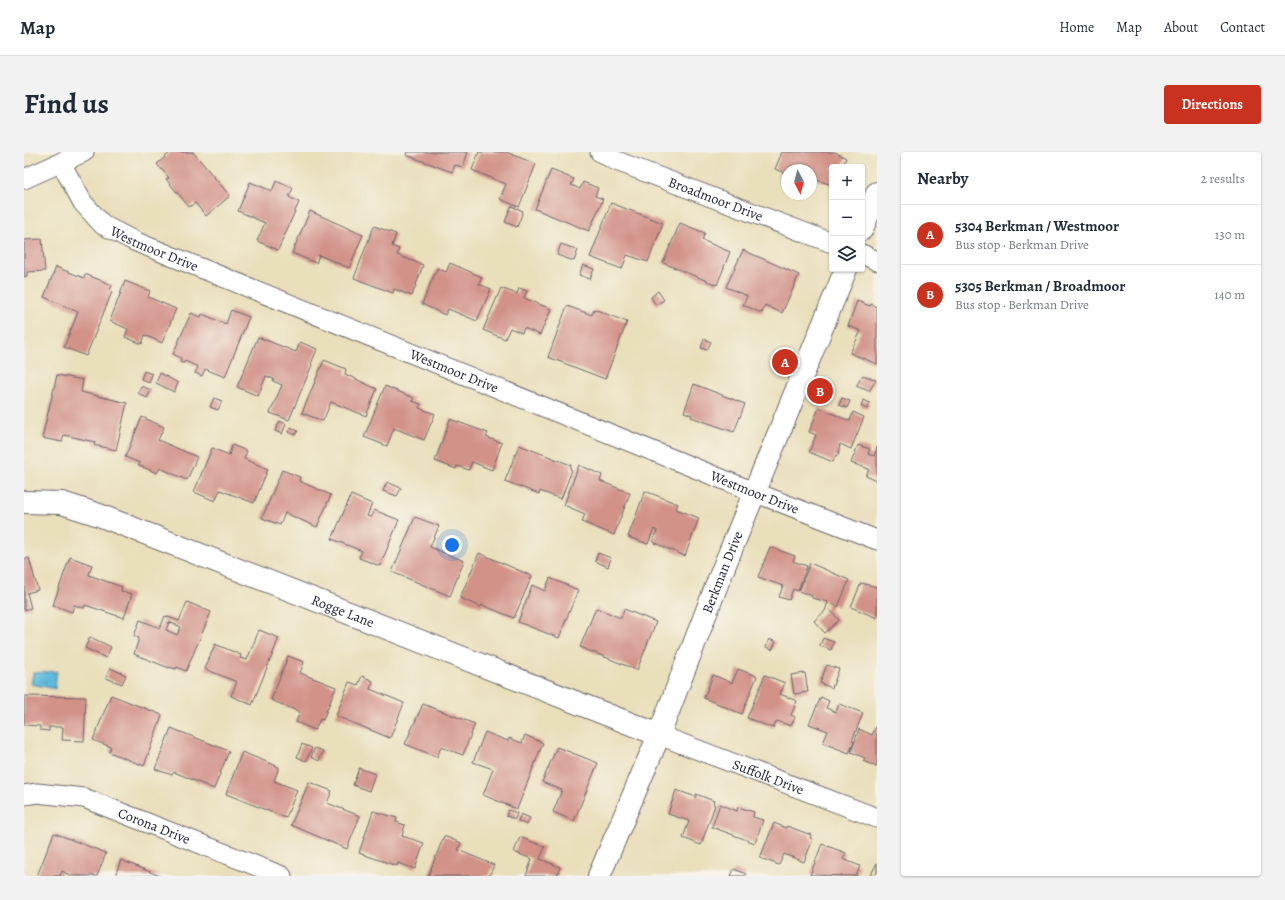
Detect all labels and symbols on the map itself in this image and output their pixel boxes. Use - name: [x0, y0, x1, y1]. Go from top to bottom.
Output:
- north arrow: [781, 164, 817, 200]
- street label: Broadmoor Drive: [666, 172, 766, 225]
- street label: Westmoor Drive: [106, 221, 201, 276]
- street label: Westmoor Drive: [407, 344, 502, 397]
- pin: A: [772, 347, 798, 377]
- pin: B: [807, 376, 833, 406]
- street label: Westmoor Drive: [707, 466, 802, 518]
- street label: Berkman Drive: [697, 528, 747, 616]
- your location: [442, 535, 462, 555]
- street label: Rogge Lane: [309, 590, 377, 632]
- street label: Suffolk Drive: [730, 754, 807, 799]
- street label: Corona Drive: [115, 803, 193, 848]

